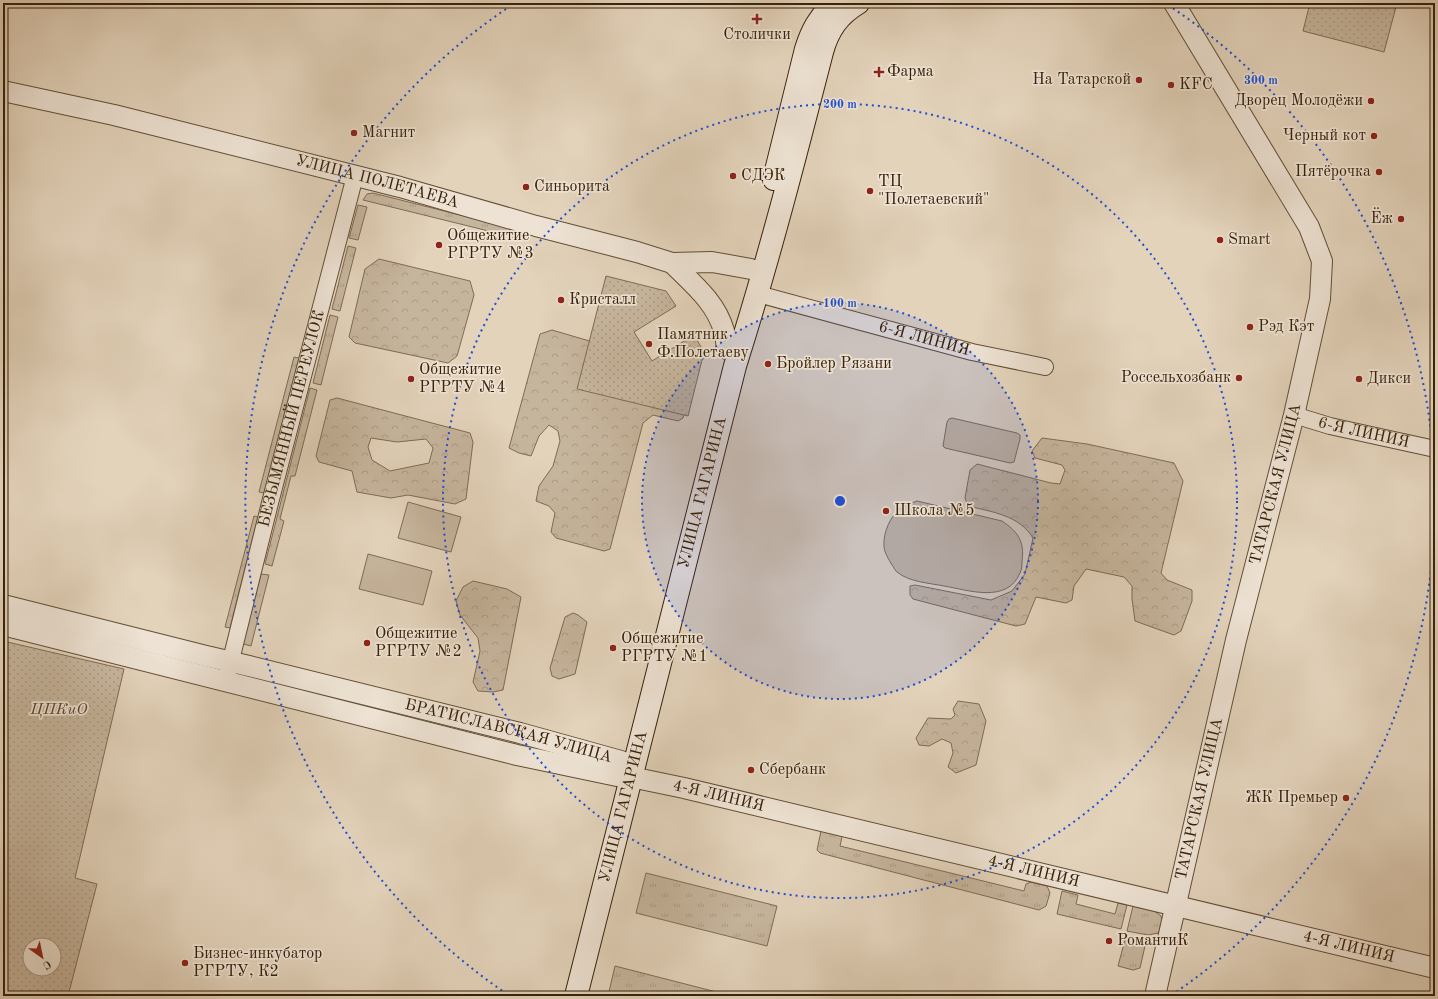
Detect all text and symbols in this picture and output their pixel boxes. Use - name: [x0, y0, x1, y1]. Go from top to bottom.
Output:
- marker: Столички: [752, 14, 762, 24]
- place label: Столички: [723, 27, 791, 43]
- place label: Фарма: [887, 64, 934, 80]
- marker: Фарма: [874, 67, 884, 77]
- place label: На Татарской: [1032, 72, 1131, 88]
- marker: На Татарской: [1134, 75, 1144, 85]
- text: 300 m: [1244, 75, 1278, 87]
- place label: KFC: [1179, 77, 1213, 93]
- marker: KFC: [1166, 80, 1176, 90]
- place label: Дворец Молодёжи: [1234, 93, 1363, 109]
- marker: Дворец Молодёжи: [1366, 96, 1376, 106]
- text: 200 m: [823, 99, 857, 111]
- place label: Магнит: [362, 125, 415, 141]
- marker: Магнит: [349, 128, 359, 138]
- place label: Черный кот: [1283, 128, 1366, 144]
- marker: Черный кот: [1369, 131, 1379, 141]
- street label: УЛИЦА ПОЛЕТАЕВА: [294, 153, 461, 211]
- place label: Пятёрочка: [1295, 164, 1371, 180]
- marker: Пятёрочка: [1374, 167, 1384, 177]
- place label: СДЭК: [741, 168, 786, 184]
- marker: СДЭК: [728, 171, 738, 181]
- place label: ТЦ "Полетаевский": [878, 174, 989, 208]
- place label: Синьорита: [534, 179, 610, 195]
- marker: Синьорита: [521, 182, 531, 192]
- marker: ТЦ "Полетаевский": [865, 186, 875, 196]
- place label: Ёж: [1370, 207, 1394, 227]
- marker: Ёж: [1396, 214, 1406, 224]
- place label: Общежитие РГРТУ №3: [447, 228, 534, 262]
- place label: Smart: [1228, 232, 1271, 248]
- marker: Smart: [1215, 235, 1225, 245]
- marker: Общежитие РГРТУ №3: [434, 240, 444, 250]
- place label: Кристалл: [569, 292, 636, 308]
- marker: Кристалл: [556, 295, 566, 305]
- text: 100 m: [823, 298, 857, 310]
- street label: БЕЗЫМЯННЫЙ ПЕРЕУЛОК: [256, 308, 328, 529]
- street label: 6-Я ЛИНИЯ: [877, 319, 971, 359]
- place label: Рэд Кэт: [1258, 319, 1314, 335]
- marker: Рэд Кэт: [1245, 322, 1255, 332]
- place label: Памятник Ф.Полетаеву: [657, 327, 750, 361]
- marker: Памятник Ф.Полетаеву: [644, 339, 654, 349]
- place label: Бройлер Рязани: [776, 356, 892, 372]
- marker: Бройлер Рязани: [763, 359, 773, 369]
- place label: Общежитие РГРТУ №4: [419, 362, 506, 396]
- place label: Россельхозбанк: [1121, 370, 1231, 386]
- place label: Дикси: [1367, 371, 1411, 387]
- marker: Россельхозбанк: [1234, 373, 1244, 383]
- marker: Общежитие РГРТУ №4: [406, 374, 416, 384]
- marker: Дикси: [1354, 374, 1364, 384]
- street label: ТАТАРСКАЯ УЛИЦА: [1248, 402, 1304, 566]
- street label: УЛИЦА ГАГАРИНА: [676, 415, 730, 570]
- street label: 6-Я ЛИНИЯ: [1316, 415, 1411, 451]
- centre of rings: [833, 494, 847, 508]
- place label: Школа №5: [894, 503, 974, 519]
- marker: Школа №5: [881, 506, 891, 516]
- place label: Общежитие РГРТУ №2: [375, 626, 462, 660]
- place label: Общежитие РГРТУ №1: [621, 631, 708, 665]
- marker: Общежитие РГРТУ №2: [362, 638, 372, 648]
- marker: Общежитие РГРТУ №1: [608, 643, 618, 653]
- street label: БРАТИСЛАВСКАЯ УЛИЦА: [403, 697, 614, 766]
- park label: ЦПКиО: [29, 702, 88, 718]
- street label: ТАТАРСКАЯ УЛИЦА: [1174, 716, 1226, 882]
- street label: УЛИЦА ГАГАРИНА: [597, 729, 651, 884]
- place label: Сбербанк: [759, 762, 826, 778]
- marker: Сбербанк: [746, 765, 756, 775]
- street label: 4-Я ЛИНИЯ: [671, 778, 766, 815]
- place label: ЖК Премьер: [1245, 790, 1338, 806]
- marker: ЖК Премьер: [1341, 793, 1351, 803]
- street label: 4-Я ЛИНИЯ: [986, 853, 1081, 890]
- street label: 4-Я ЛИНИЯ: [1301, 929, 1396, 966]
- place label: РомантиК: [1117, 933, 1189, 949]
- marker: РомантиК: [1104, 936, 1114, 946]
- north arrow: [22, 937, 62, 977]
- place label: Бизнес-инкубатор РГРТУ, К2: [193, 946, 322, 980]
- text: С: [41, 958, 53, 971]
- marker: Бизнес-инкубатор РГРТУ, К2: [180, 958, 190, 968]

